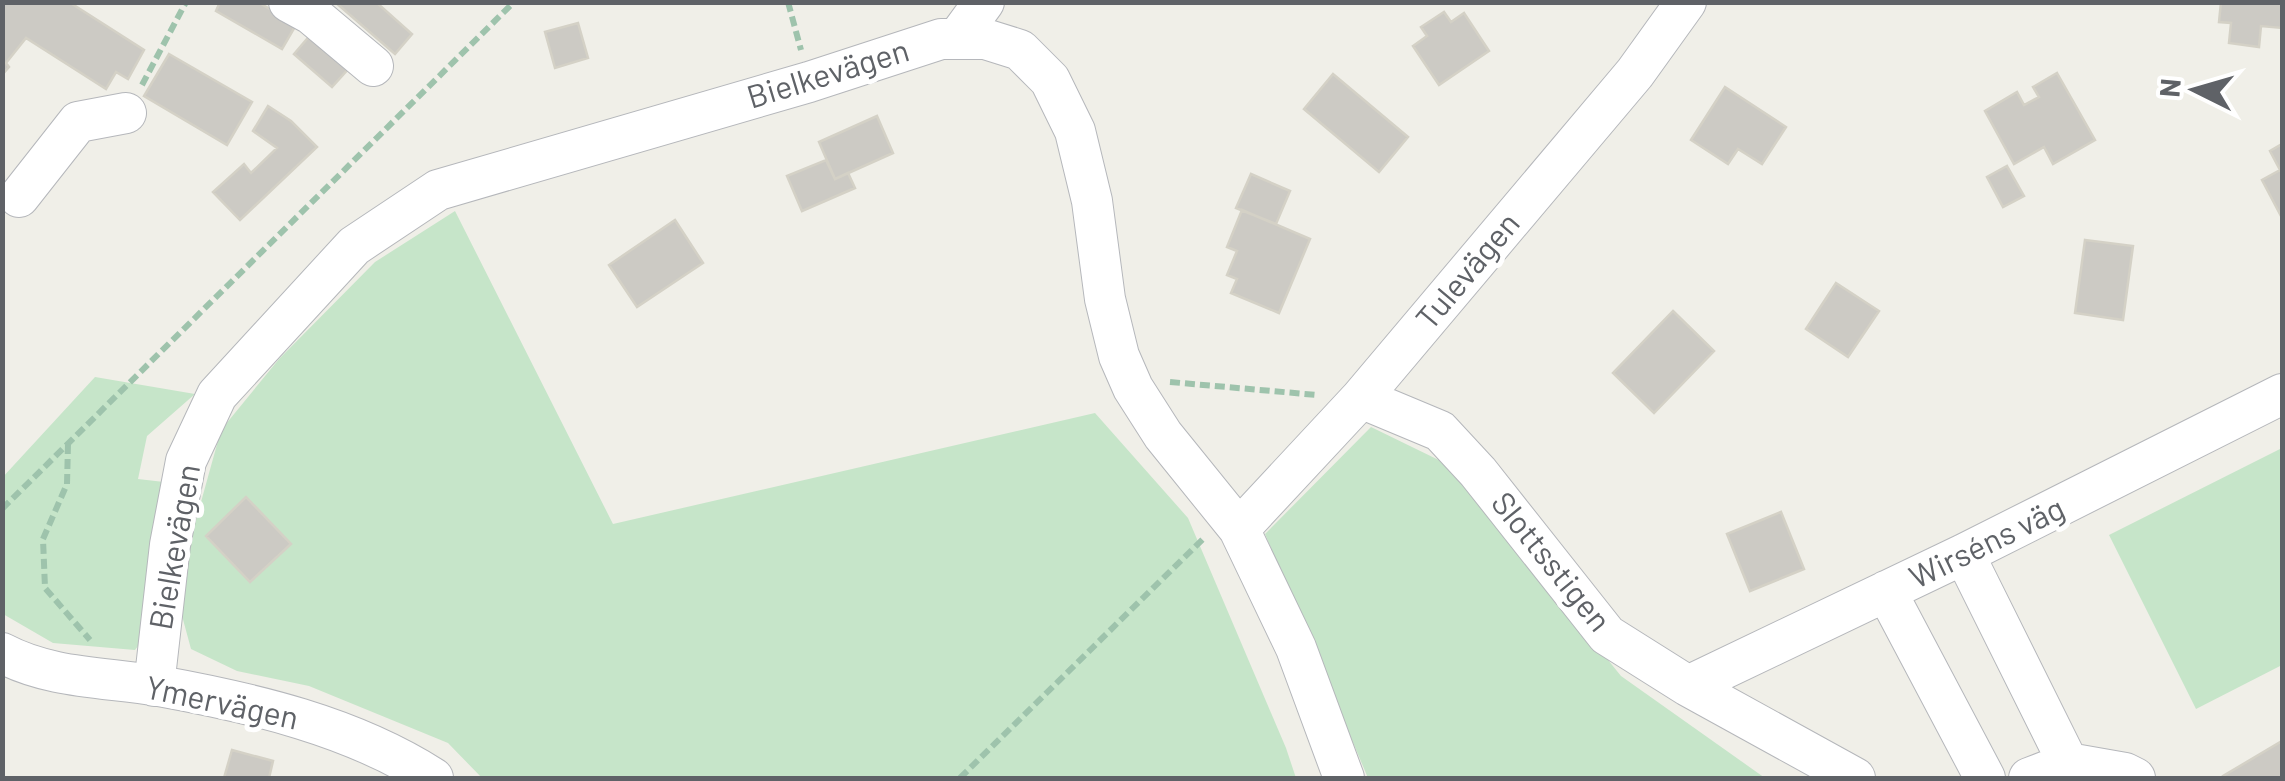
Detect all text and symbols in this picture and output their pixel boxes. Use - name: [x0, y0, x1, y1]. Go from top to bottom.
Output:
- street label: Bielkevägen: [742, 29, 913, 115]
- north arrow: [2145, 40, 2245, 140]
- text: N: [2151, 77, 2187, 98]
- street label: Tulevägen: [1407, 204, 1526, 336]
- street label: Bielkevägen: [140, 461, 206, 632]
- street label: Slottsstigen: [1485, 483, 1620, 638]
- street label: Wirséns väg: [1902, 487, 2070, 595]
- street label: Ymervägen: [143, 666, 302, 736]

